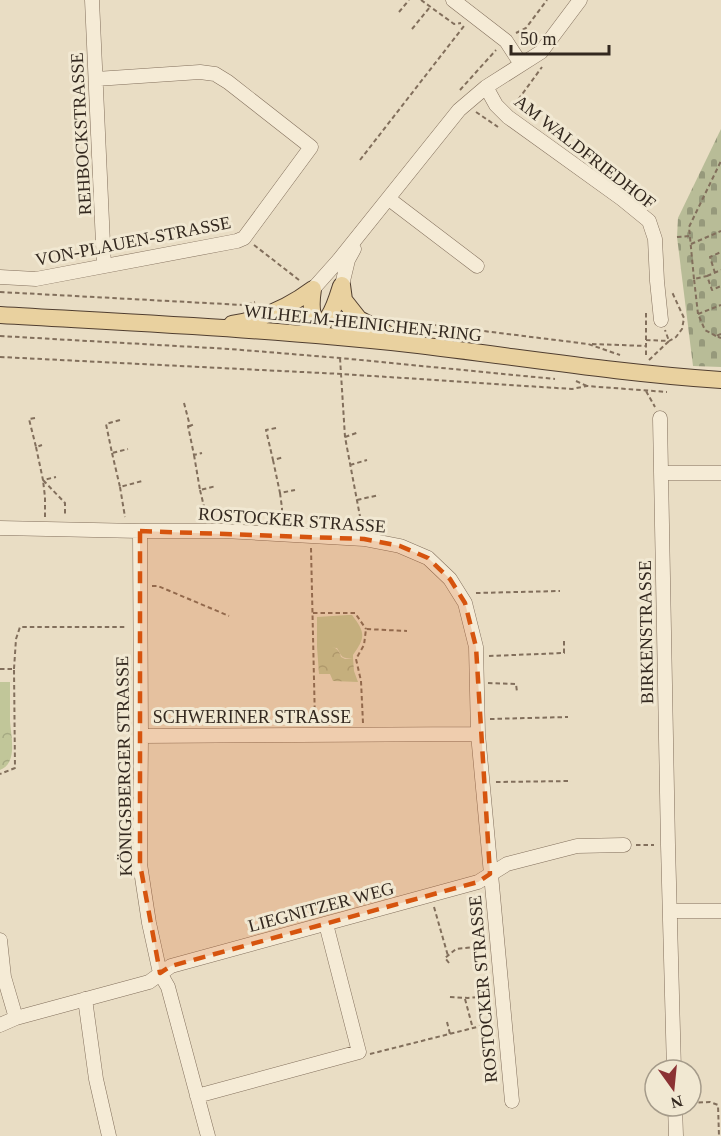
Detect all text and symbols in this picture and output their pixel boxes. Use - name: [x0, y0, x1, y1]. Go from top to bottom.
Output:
- scale bar: [511, 18, 608, 56]
- text: 50 m: [520, 29, 557, 49]
- street label: REHBOCKSTRASSE: [67, 52, 95, 216]
- street label: AM WALDFRIEDHOF: [511, 91, 659, 213]
- street label: VON-PLAUEN-STRASSE: [33, 212, 233, 270]
- street label: WILHELM-HEINICHEN-RING: [243, 301, 483, 345]
- street label: ROSTOCKER STRASSE: [197, 503, 387, 537]
- street label: BIRKENSTRASSE: [635, 560, 657, 704]
- street label: KÖNIGSBERGER STRASSE: [112, 656, 136, 876]
- street label: SCHWERINER STRASSE: [153, 707, 351, 727]
- street label: LIEGNITZER WEG: [246, 878, 396, 936]
- street label: ROSTOCKER STRASSE: [465, 894, 501, 1084]
- north arrow: [643, 1058, 703, 1118]
- text: N: [669, 1092, 685, 1112]

